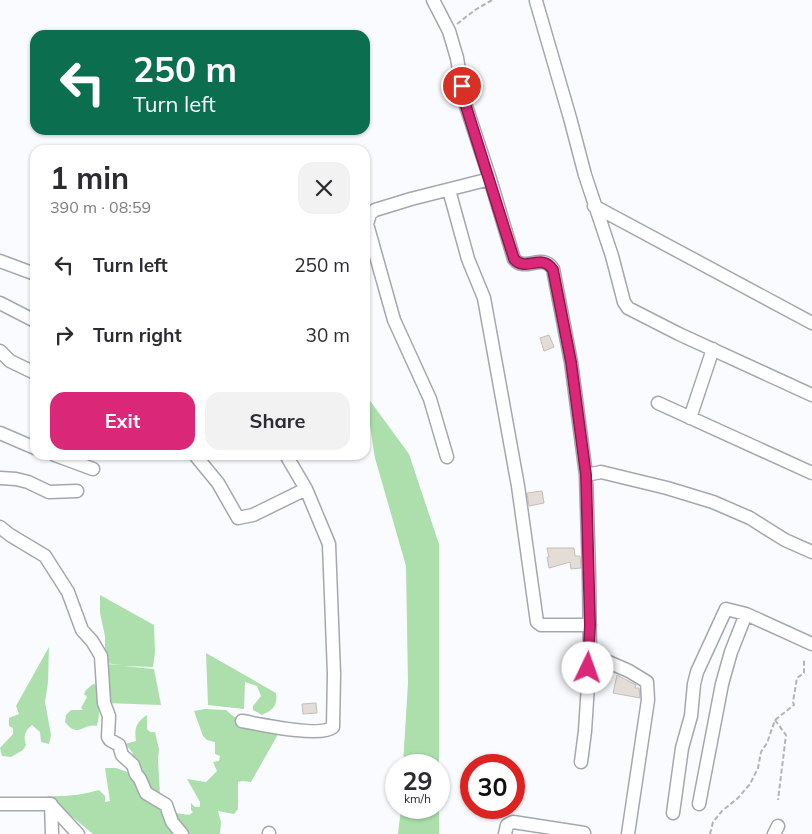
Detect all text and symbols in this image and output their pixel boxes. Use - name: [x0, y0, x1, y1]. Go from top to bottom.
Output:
- text: 250 m: [133, 47, 237, 91]
- icon: left: [50, 50, 115, 115]
- pin: [441, 65, 483, 107]
- icon: arrive: [448, 72, 476, 100]
- text: Turn left: [133, 90, 216, 118]
- text: 1 min: [50, 159, 129, 197]
- button: close: [298, 162, 350, 214]
- text: 390 m · 08:59: [50, 197, 151, 217]
- icon: left: [50, 251, 78, 279]
- text: Turn left: [93, 253, 168, 277]
- text: 250 m: [294, 253, 350, 277]
- icon: right: [50, 321, 78, 349]
- text: Turn right: [93, 323, 182, 347]
- text: 30 m: [306, 323, 350, 347]
- button: Exit: [50, 392, 195, 450]
- button: Share: [205, 392, 350, 450]
- position arrow: [561, 641, 613, 693]
- speed limit sign: 30: [460, 754, 525, 819]
- text: 29: [402, 765, 433, 796]
- text: km/h: [404, 791, 431, 806]

